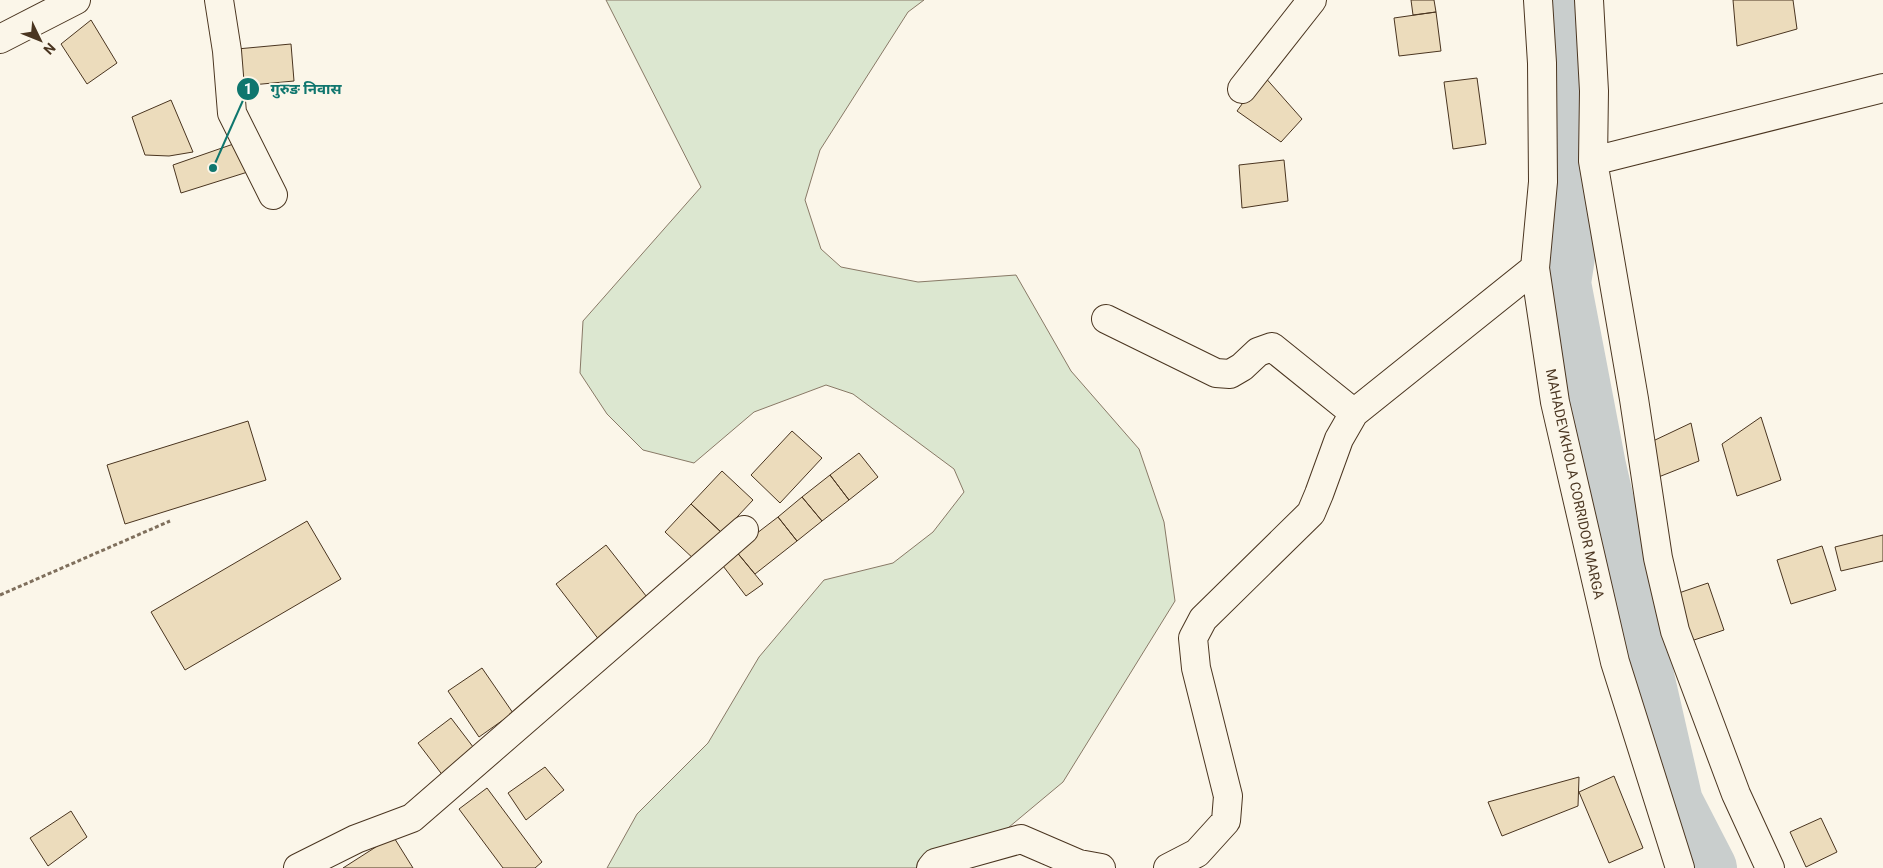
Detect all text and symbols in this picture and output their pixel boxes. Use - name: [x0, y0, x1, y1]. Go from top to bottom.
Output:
- north arrow: [15, 15, 65, 65]
- text: N: [40, 40, 59, 58]
- callout: गुरुङ निवास: [236, 74, 352, 104]
- text: 1: [244, 80, 252, 98]
- text: गुरुङ निवास: [270, 80, 342, 99]
- street label: MAHADEVKHOLA CORRIDOR MARGA: [1543, 367, 1607, 601]

